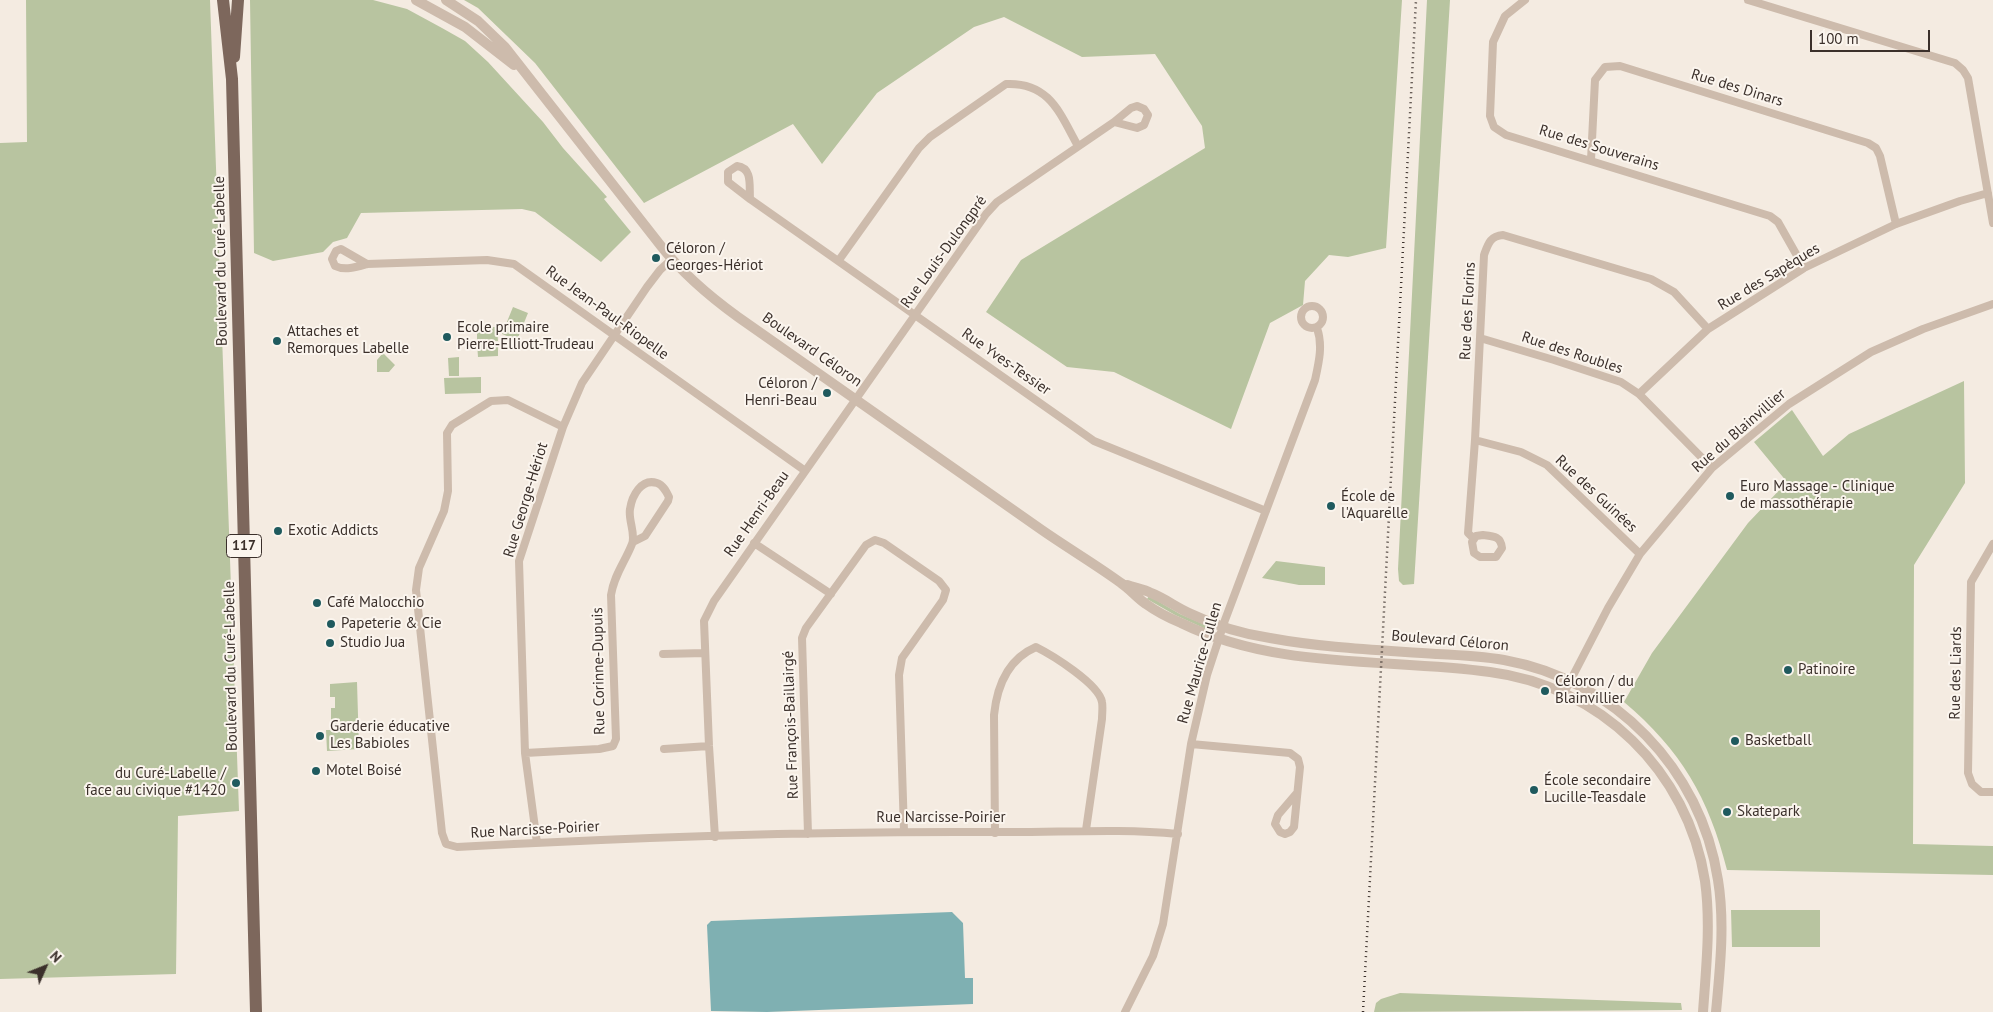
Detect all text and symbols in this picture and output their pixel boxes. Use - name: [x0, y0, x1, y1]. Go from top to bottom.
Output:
- scale bar: [1813, 20, 1933, 52]
- text: 100 m: [1818, 29, 1859, 48]
- street label: Rue des Dinars: [1689, 65, 1785, 111]
- street label: Rue des Souverains: [1537, 121, 1661, 175]
- street label: Boulevard du Curé-Labelle: [211, 176, 231, 346]
- street label: Rue Louis-Dulongpré: [897, 192, 991, 312]
- place label: Céloron / Georges-Hériot: [666, 240, 763, 275]
- street label: Rue des Sapèques: [1715, 240, 1823, 314]
- marker: Céloron / Georges-Hériot: [650, 252, 662, 264]
- street label: Rue des Florins: [1456, 261, 1480, 361]
- street label: Rue Jean-Paul-Riopelle: [542, 262, 672, 364]
- street label: Boulevard Céloron: [759, 309, 865, 391]
- place label: Ecole primaire Pierre-Elliott-Trudeau: [457, 319, 594, 354]
- place label: Attaches et Remorques Labelle: [287, 323, 409, 358]
- street label: Rue Yves-Tessier: [958, 325, 1054, 399]
- street label: Rue des Roubles: [1519, 328, 1625, 378]
- marker: Ecole primaire Pierre-Elliott-Trudeau: [441, 331, 453, 343]
- marker: Attaches et Remorques Labelle: [271, 335, 283, 347]
- place label: Céloron / Henri-Beau: [745, 375, 817, 410]
- street label: Rue du Blainvillier: [1688, 385, 1790, 477]
- marker: Céloron / Henri-Beau: [821, 387, 833, 399]
- street label: Rue George-Hériot: [500, 440, 552, 560]
- street label: Rue des Guinées: [1551, 451, 1641, 537]
- street label: Rue Henri-Beau: [721, 468, 793, 560]
- place label: Euro Massage - Clinique de massothérapie: [1740, 478, 1895, 513]
- place label: École de l'Aquarelle: [1341, 488, 1408, 523]
- marker: Euro Massage - Clinique de massothérapie: [1724, 490, 1736, 502]
- marker: École de l'Aquarelle: [1325, 500, 1337, 512]
- place label: Exotic Addicts: [288, 522, 378, 540]
- marker: Exotic Addicts: [272, 525, 284, 537]
- road number: 117: [226, 534, 262, 558]
- street label: Boulevard du Curé-Labelle: [221, 581, 241, 751]
- place label: Café Malocchio: [327, 594, 424, 612]
- marker: Café Malocchio: [311, 597, 323, 609]
- street label: Rue Maurice-Cullen: [1174, 600, 1226, 726]
- street label: Rue Corinne-Dupuis: [589, 607, 609, 735]
- place label: Papeterie & Cie: [341, 615, 442, 633]
- marker: Papeterie & Cie: [325, 618, 337, 630]
- street label: Rue des Liards: [1946, 626, 1966, 720]
- street label: Boulevard Céloron: [1391, 627, 1509, 655]
- place label: Studio Jua: [340, 634, 405, 652]
- marker: Studio Jua: [324, 637, 336, 649]
- street label: Rue François-Baillairgé: [779, 651, 803, 799]
- place label: Patinoire: [1798, 661, 1855, 679]
- marker: Patinoire: [1782, 664, 1794, 676]
- place label: Céloron / du Blainvillier: [1555, 673, 1634, 708]
- marker: Céloron / du Blainvillier: [1539, 685, 1551, 697]
- place label: Garderie éducative Les Babioles: [330, 718, 450, 753]
- marker: Garderie éducative Les Babioles: [314, 730, 326, 742]
- place label: Basketball: [1745, 732, 1812, 750]
- marker: Basketball: [1729, 735, 1741, 747]
- place label: Motel Boisé: [326, 762, 402, 780]
- place label: du Curé-Labelle / face au civique #1420: [86, 765, 226, 800]
- marker: Motel Boisé: [310, 765, 322, 777]
- place label: École secondaire Lucille-Teasdale: [1544, 772, 1651, 807]
- marker: du Curé-Labelle / face au civique #1420: [230, 777, 242, 789]
- marker: École secondaire Lucille-Teasdale: [1528, 784, 1540, 796]
- place label: Skatepark: [1737, 803, 1800, 821]
- marker: Skatepark: [1721, 806, 1733, 818]
- street label: Rue Narcisse-Poirier: [876, 809, 1006, 827]
- street label: Rue Narcisse-Poirier: [470, 818, 600, 842]
- north arrow: [20, 942, 70, 992]
- text: N: [46, 947, 65, 966]

